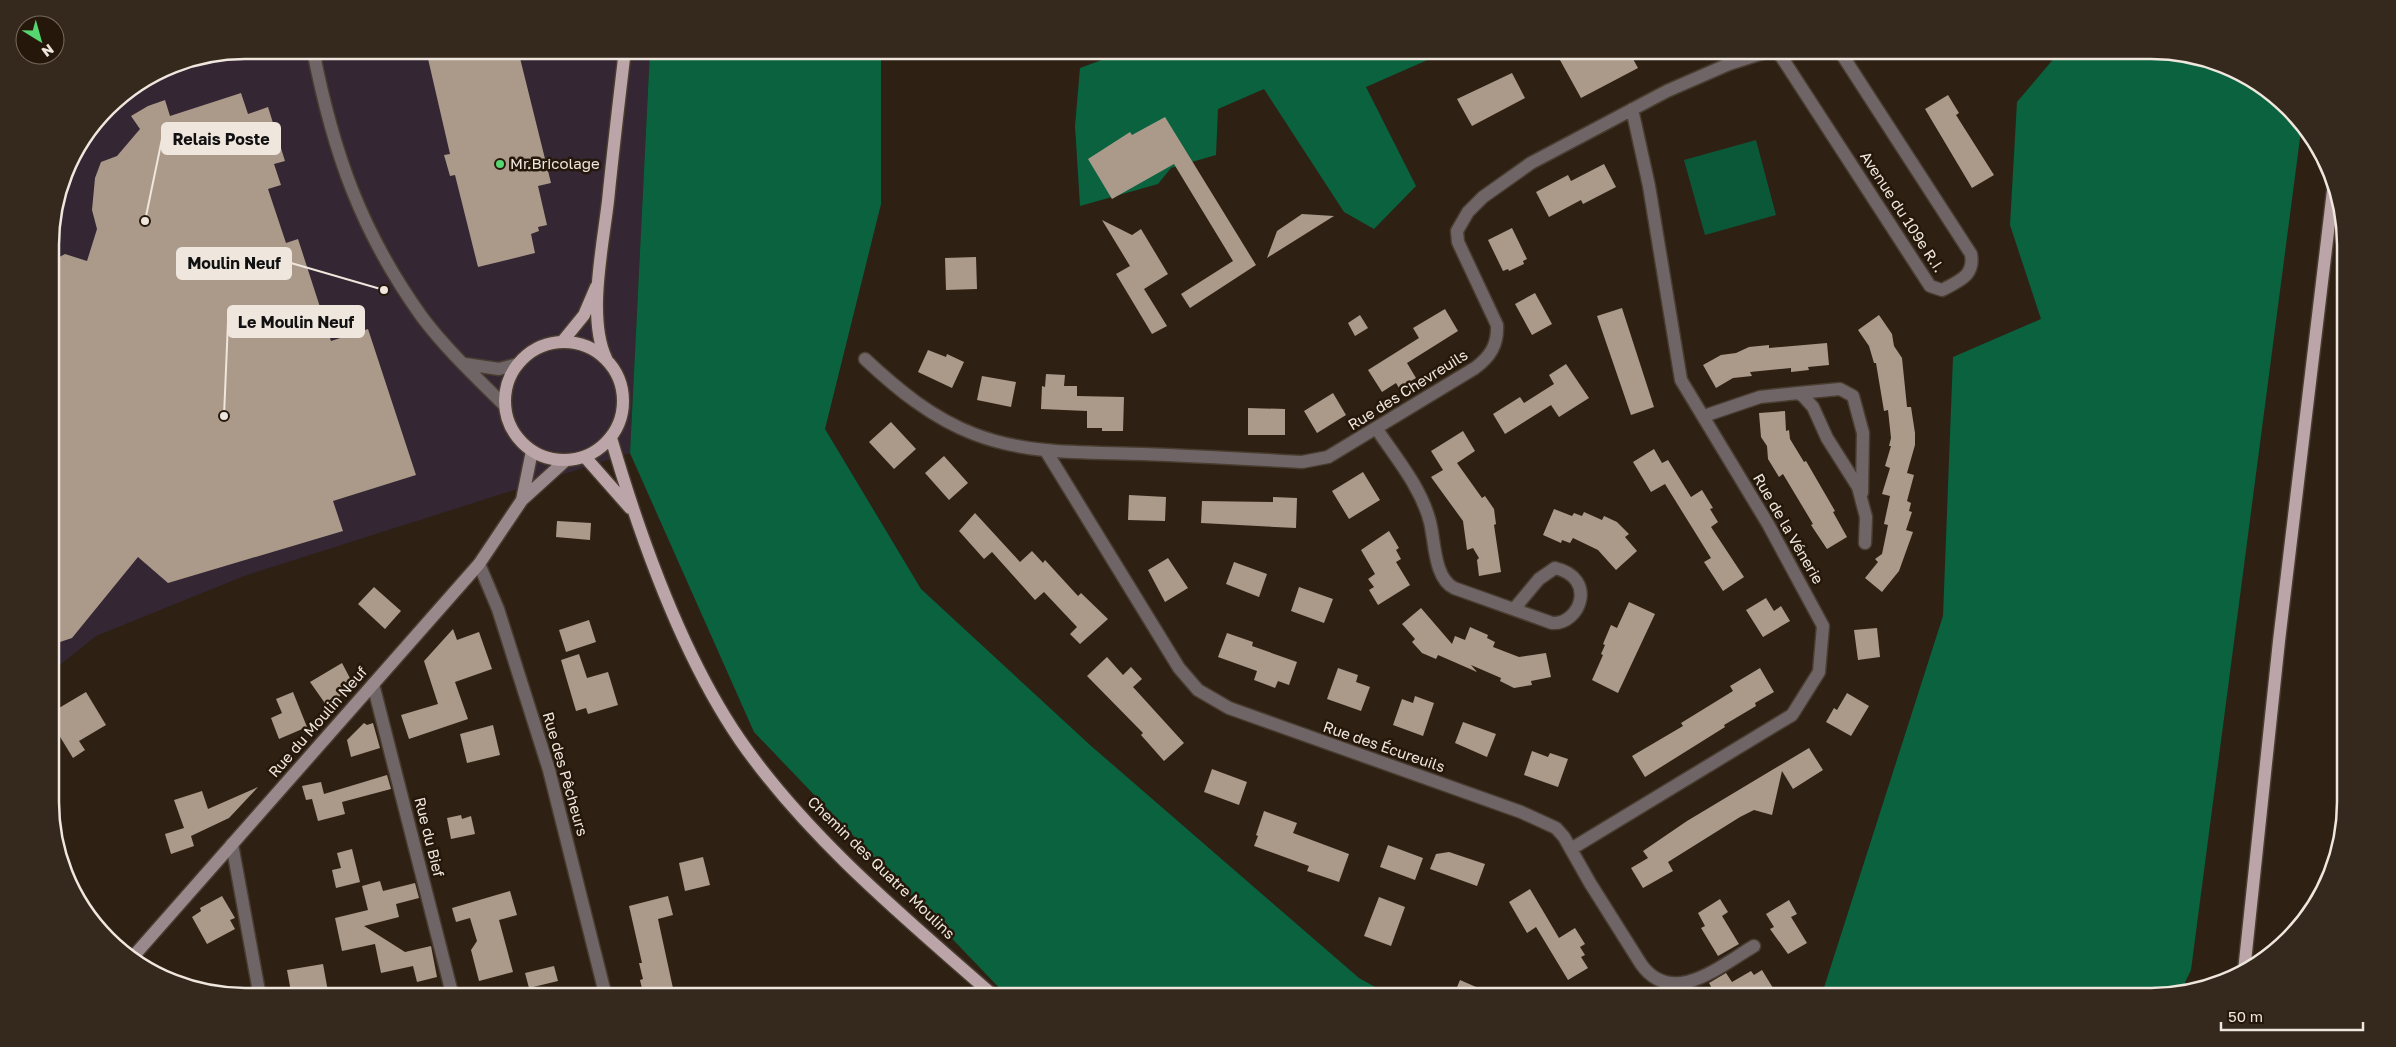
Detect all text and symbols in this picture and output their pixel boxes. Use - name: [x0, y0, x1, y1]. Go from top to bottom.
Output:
- north arrow: [15, 15, 65, 65]
- text: N: [39, 41, 57, 61]
- callout: Relais Poste: [162, 123, 280, 154]
- text: Relais Poste: [172, 129, 270, 149]
- street label: Avenue du 109e R.I.: [1857, 148, 1949, 275]
- place label: Mr.Bricolage: [510, 154, 600, 172]
- marker: Mr.Bricolage: [494, 158, 506, 170]
- callout: Moulin Neuf: [177, 248, 291, 279]
- text: Moulin Neuf: [187, 253, 281, 273]
- callout: Le Moulin Neuf: [228, 306, 364, 337]
- text: Le Moulin Neuf: [238, 312, 354, 332]
- street label: Rue des Chevreuils: [1344, 345, 1471, 433]
- street label: Rue de la Vénerie: [1750, 470, 1828, 587]
- street label: Rue du Moulin Neuf: [264, 662, 371, 780]
- street label: Rue des Pêcheurs: [540, 710, 592, 838]
- street label: Rue des Écureuils: [1321, 717, 1448, 775]
- street label: Chemin des Quatre Moulins: [804, 792, 959, 942]
- street label: Rue du Bief: [411, 795, 449, 879]
- scale bar: [2221, 1000, 2364, 1032]
- text: 50 m: [2228, 1007, 2263, 1025]

